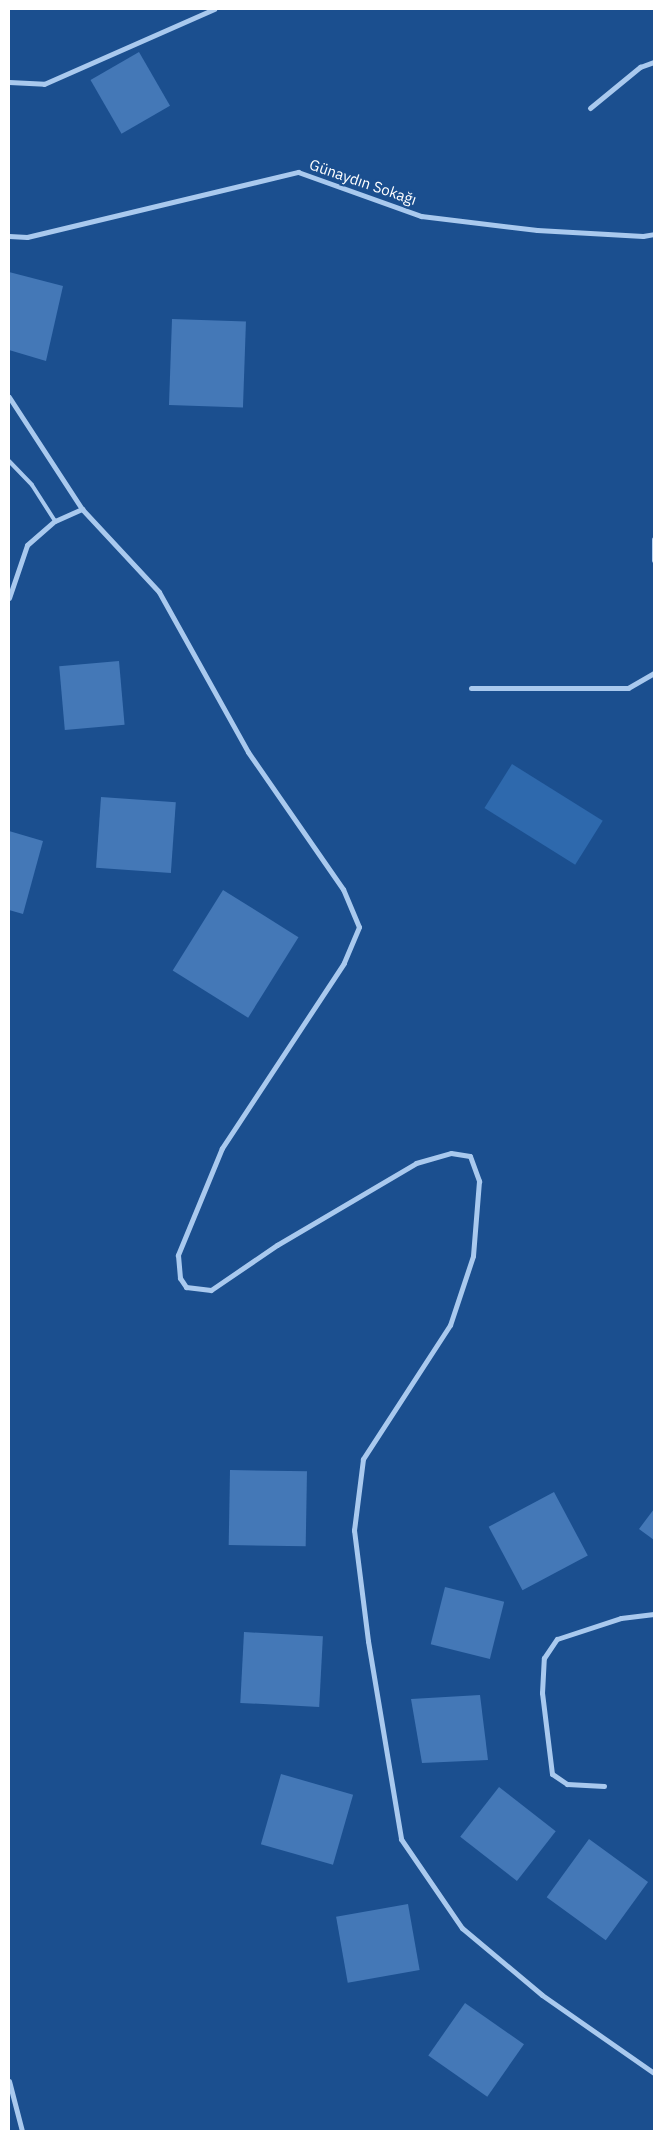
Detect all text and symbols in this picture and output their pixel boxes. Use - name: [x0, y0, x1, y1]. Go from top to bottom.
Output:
- street label: Günaydın Sokağı: [307, 155, 419, 209]

